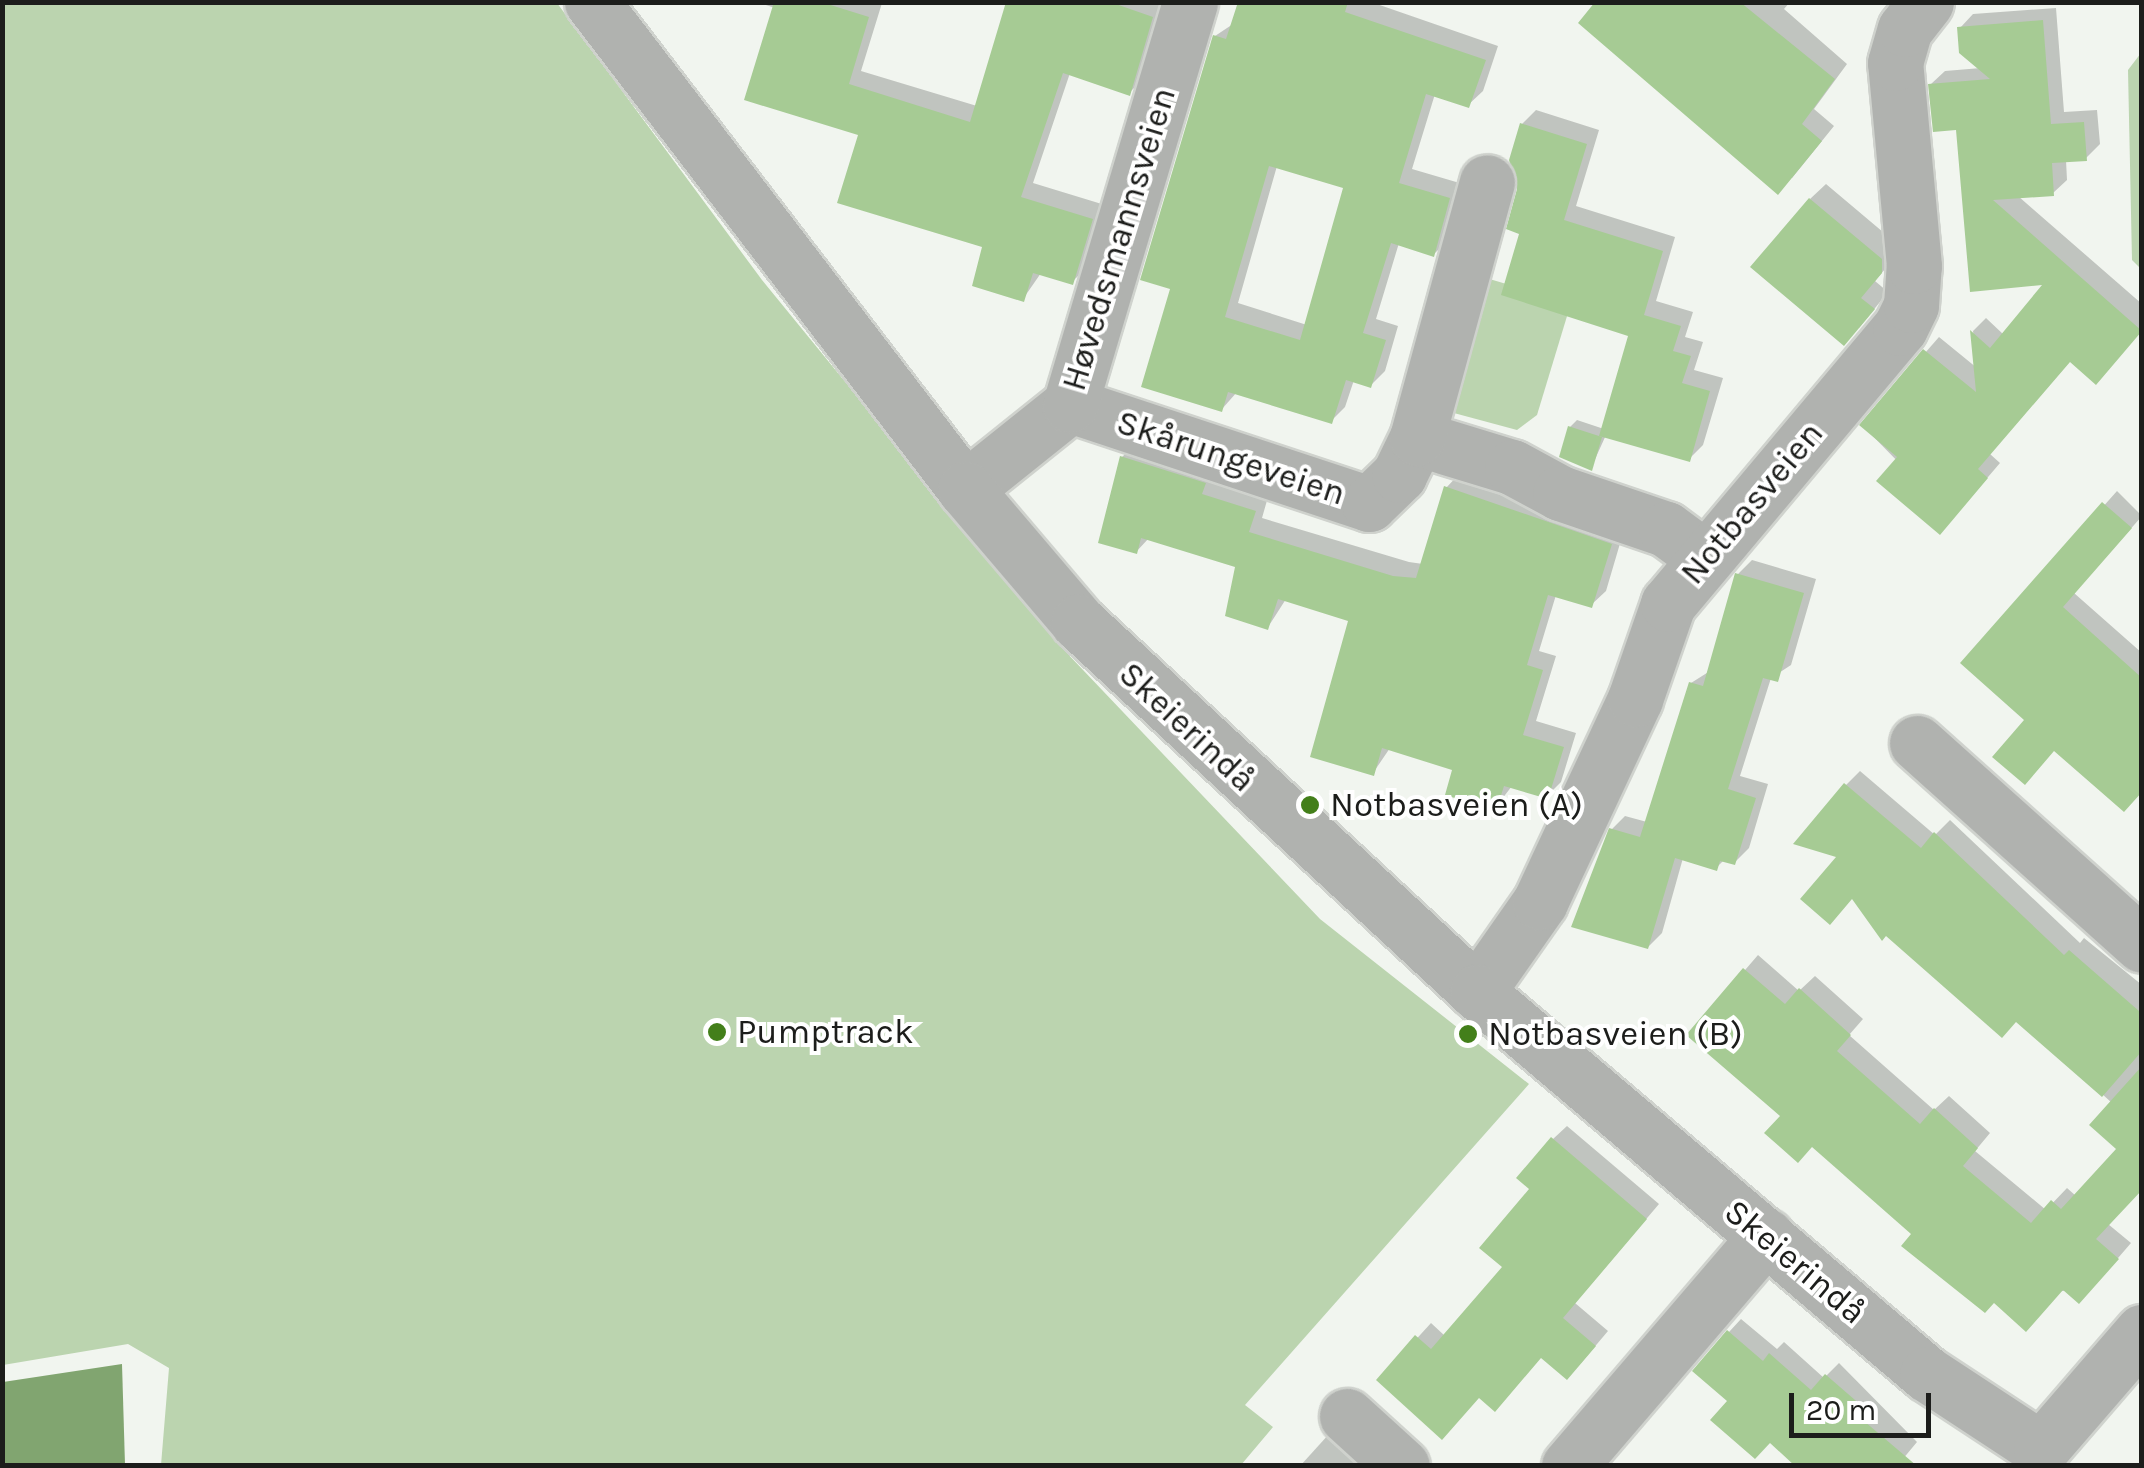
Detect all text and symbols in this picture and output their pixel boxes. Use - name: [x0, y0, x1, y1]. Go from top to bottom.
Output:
- street label: Høvedsmannsveien: [1053, 82, 1185, 396]
- street label: Skårungeveien: [1111, 401, 1351, 515]
- street label: Notbasveien: [1672, 413, 1832, 593]
- street label: Skeierindå: [1110, 653, 1264, 801]
- place label: Notbasveien (A): [1330, 784, 1583, 826]
- marker: Notbasveien (A): [1299, 794, 1321, 816]
- place label: Pumptrack: [737, 1011, 914, 1053]
- place label: Notbasveien (B): [1488, 1013, 1743, 1055]
- marker: Pumptrack: [706, 1021, 728, 1043]
- marker: Notbasveien (B): [1457, 1023, 1479, 1045]
- street label: Skeierindå: [1716, 1191, 1874, 1333]
- scale bar: [1794, 1373, 1936, 1435]
- text: 20 m: [1806, 1392, 1876, 1428]

